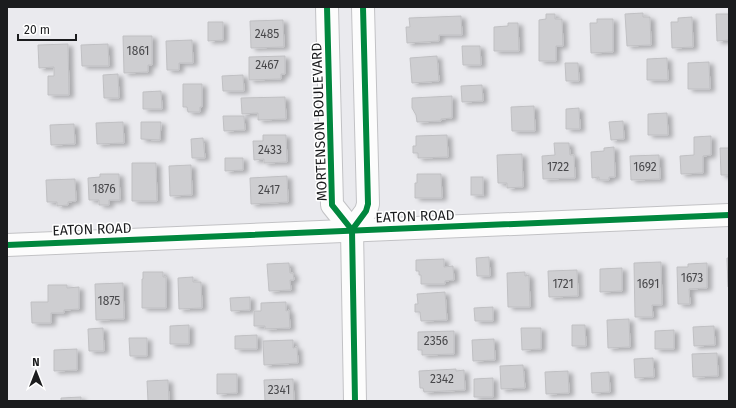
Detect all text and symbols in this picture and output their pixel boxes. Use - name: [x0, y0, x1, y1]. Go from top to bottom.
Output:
- scale bar: [18, 16, 76, 42]
- text: 20 m: [24, 23, 50, 37]
- house number: 2485: [255, 27, 279, 41]
- street label: MORTENSON BOULEVARD: [308, 42, 331, 202]
- house number: 1861: [127, 44, 149, 58]
- house number: 2467: [255, 58, 279, 72]
- house number: 2433: [258, 143, 282, 157]
- house number: 1722: [547, 160, 569, 174]
- house number: 1692: [633, 160, 657, 174]
- house number: 1876: [92, 182, 116, 196]
- house number: 2417: [258, 183, 280, 197]
- street label: EATON ROAD: [375, 207, 455, 226]
- street label: EATON ROAD: [52, 220, 132, 239]
- house number: 1673: [681, 271, 703, 285]
- house number: 1721: [552, 277, 574, 291]
- house number: 1691: [637, 277, 659, 291]
- house number: 1875: [98, 294, 120, 308]
- house number: 2356: [424, 334, 448, 348]
- north arrow: [16, 352, 56, 392]
- text: N: [32, 356, 40, 369]
- house number: 2342: [430, 372, 454, 386]
- house number: 2341: [268, 383, 290, 397]

